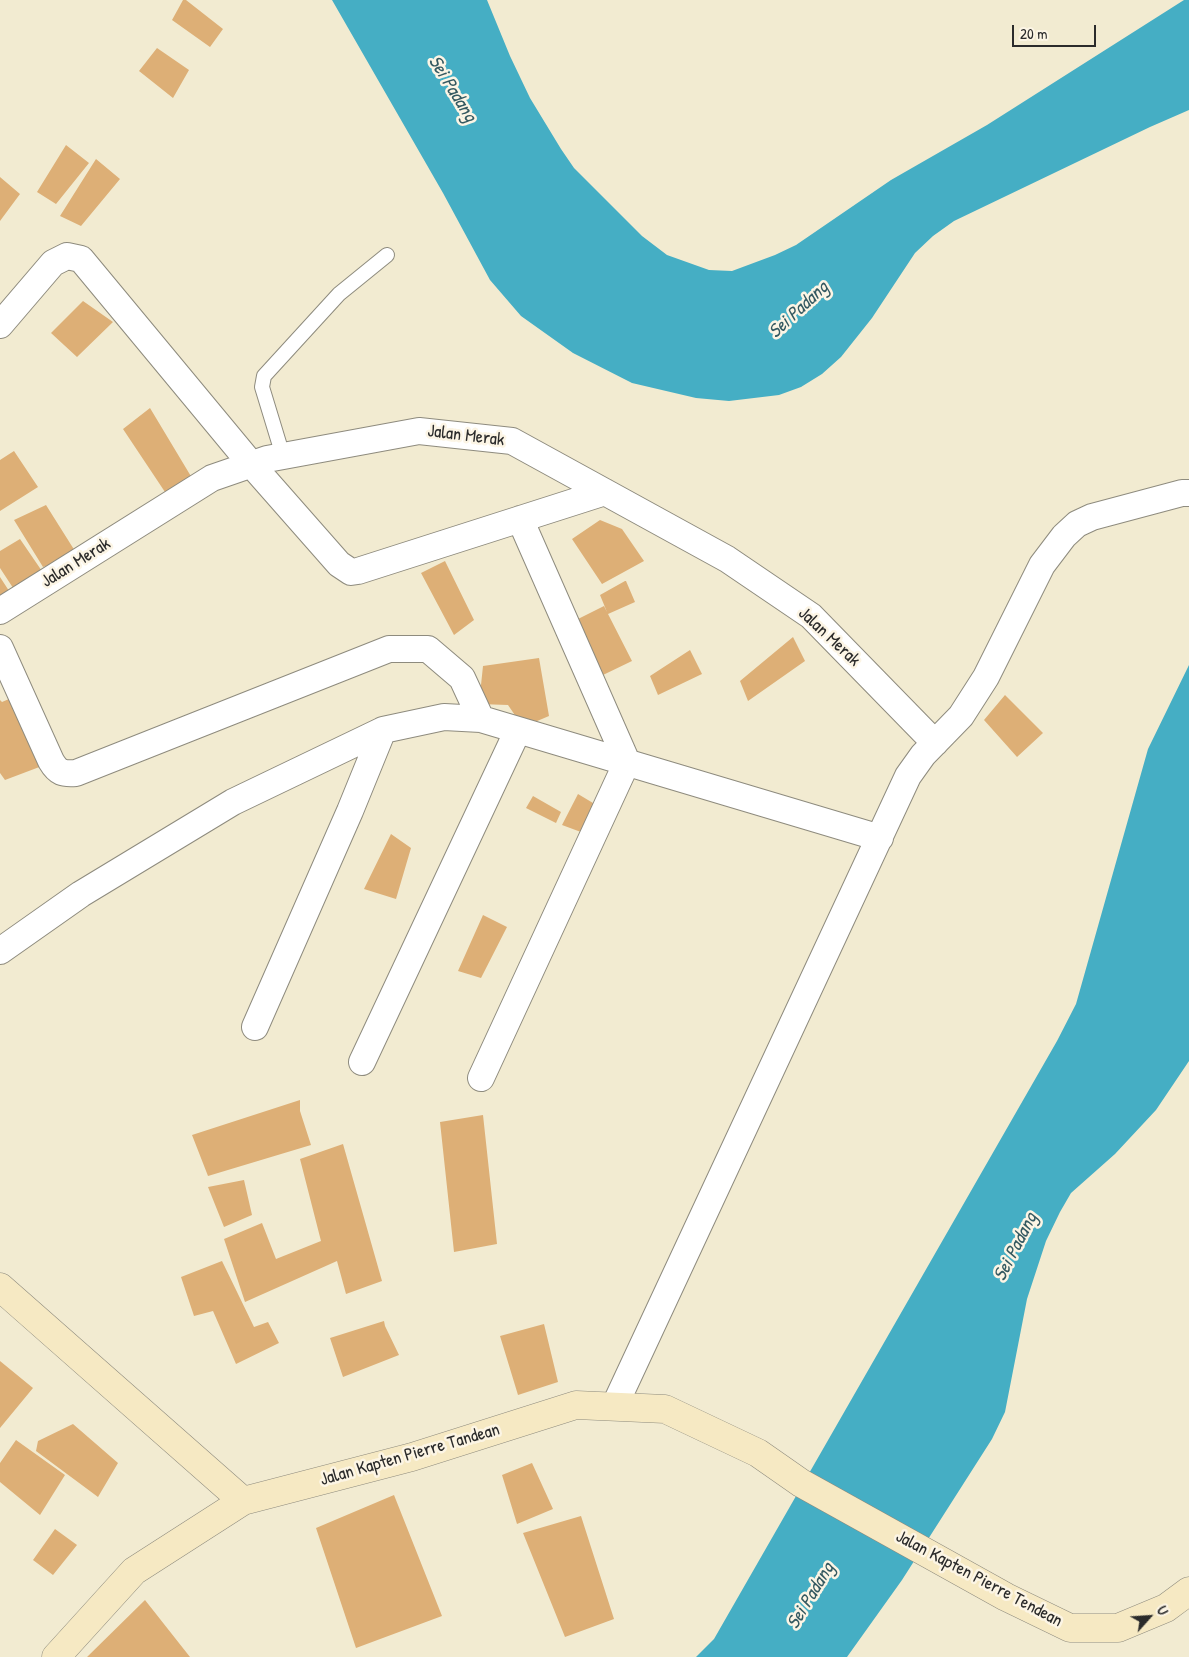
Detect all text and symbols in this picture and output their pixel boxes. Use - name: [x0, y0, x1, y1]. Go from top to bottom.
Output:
- scale bar: [1014, 15, 1098, 47]
- text: 20 m: [1020, 23, 1047, 44]
- water label: Sei Padang: [423, 52, 481, 126]
- water label: Sei Padang: [764, 277, 834, 343]
- street label: Jalan Merak: [426, 421, 506, 451]
- street label: Jalan Merak: [38, 533, 114, 593]
- street label: Jalan Merak: [793, 603, 865, 671]
- water label: Sei Padang: [989, 1209, 1043, 1285]
- street label: Jalan Kapten Pierre Tandean: [318, 1419, 502, 1491]
- street label: Jalan Kapten Pierre Tendean: [892, 1526, 1066, 1632]
- water label: Sei Padang: [782, 1559, 840, 1633]
- north arrow: [1124, 1592, 1174, 1642]
- text: U: [1153, 1603, 1173, 1618]

